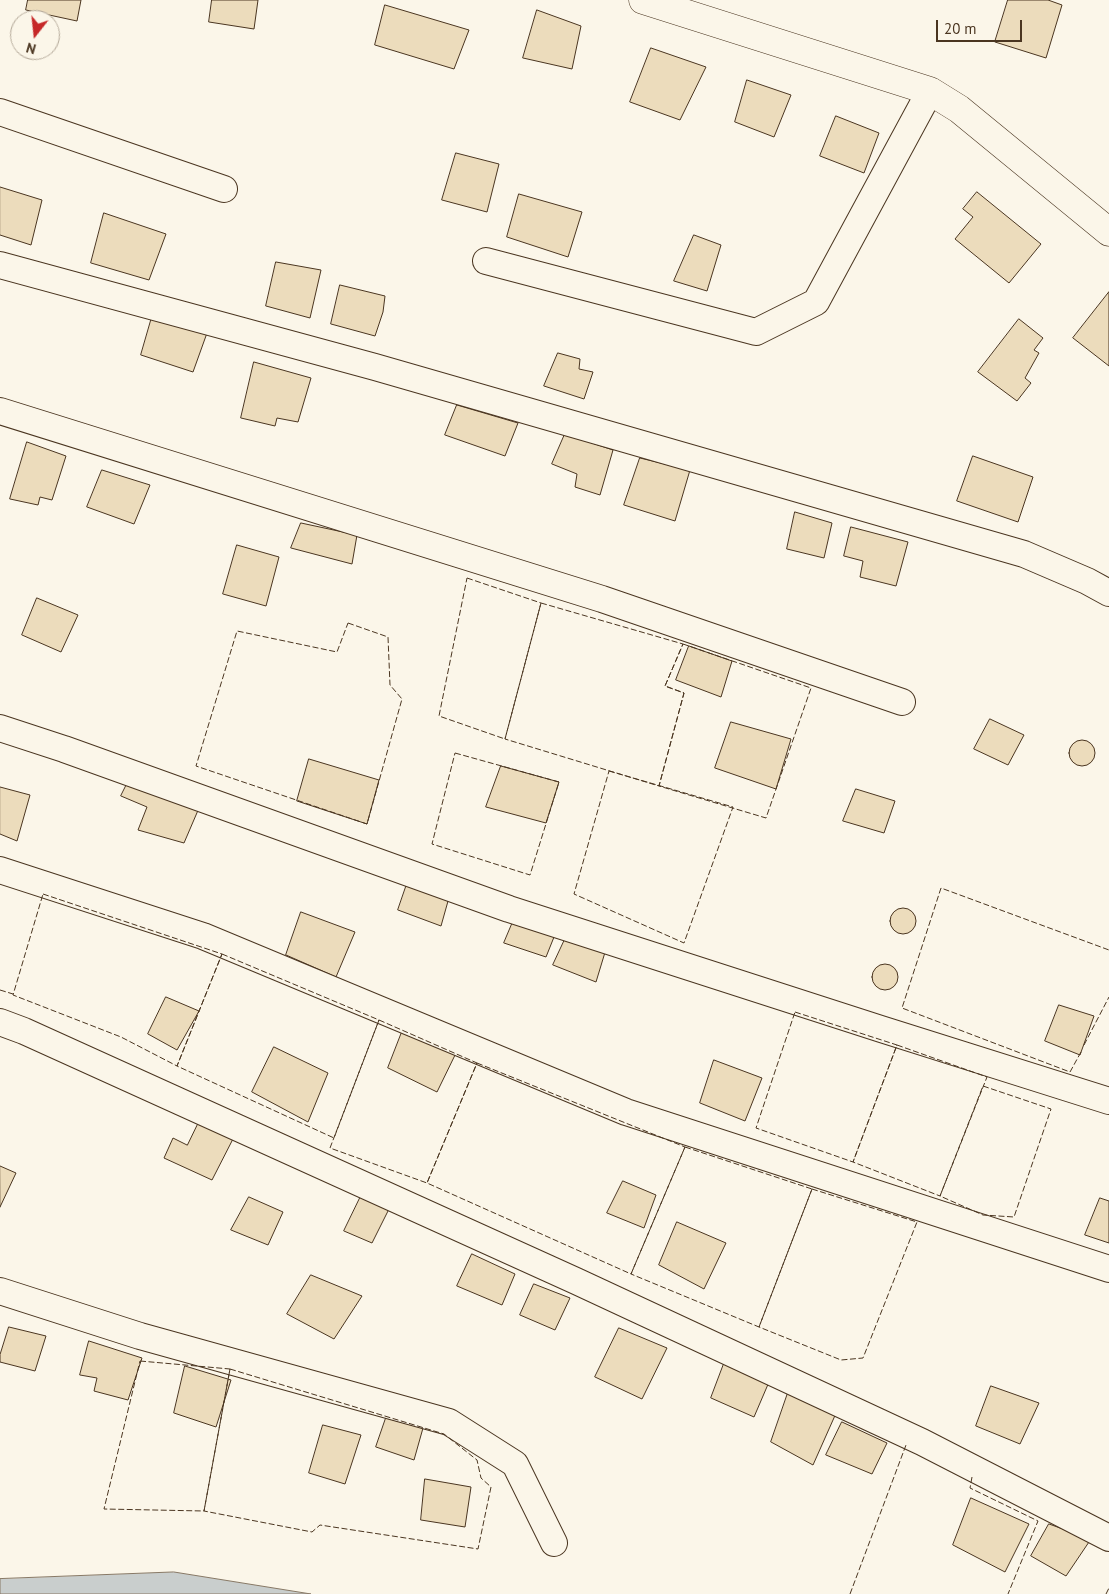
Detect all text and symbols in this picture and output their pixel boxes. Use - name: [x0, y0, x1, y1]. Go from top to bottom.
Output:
- north arrow: [10, 10, 60, 60]
- scale bar: [939, 10, 1025, 42]
- text: 20 m: [944, 19, 977, 38]
- text: N: [24, 39, 38, 58]

